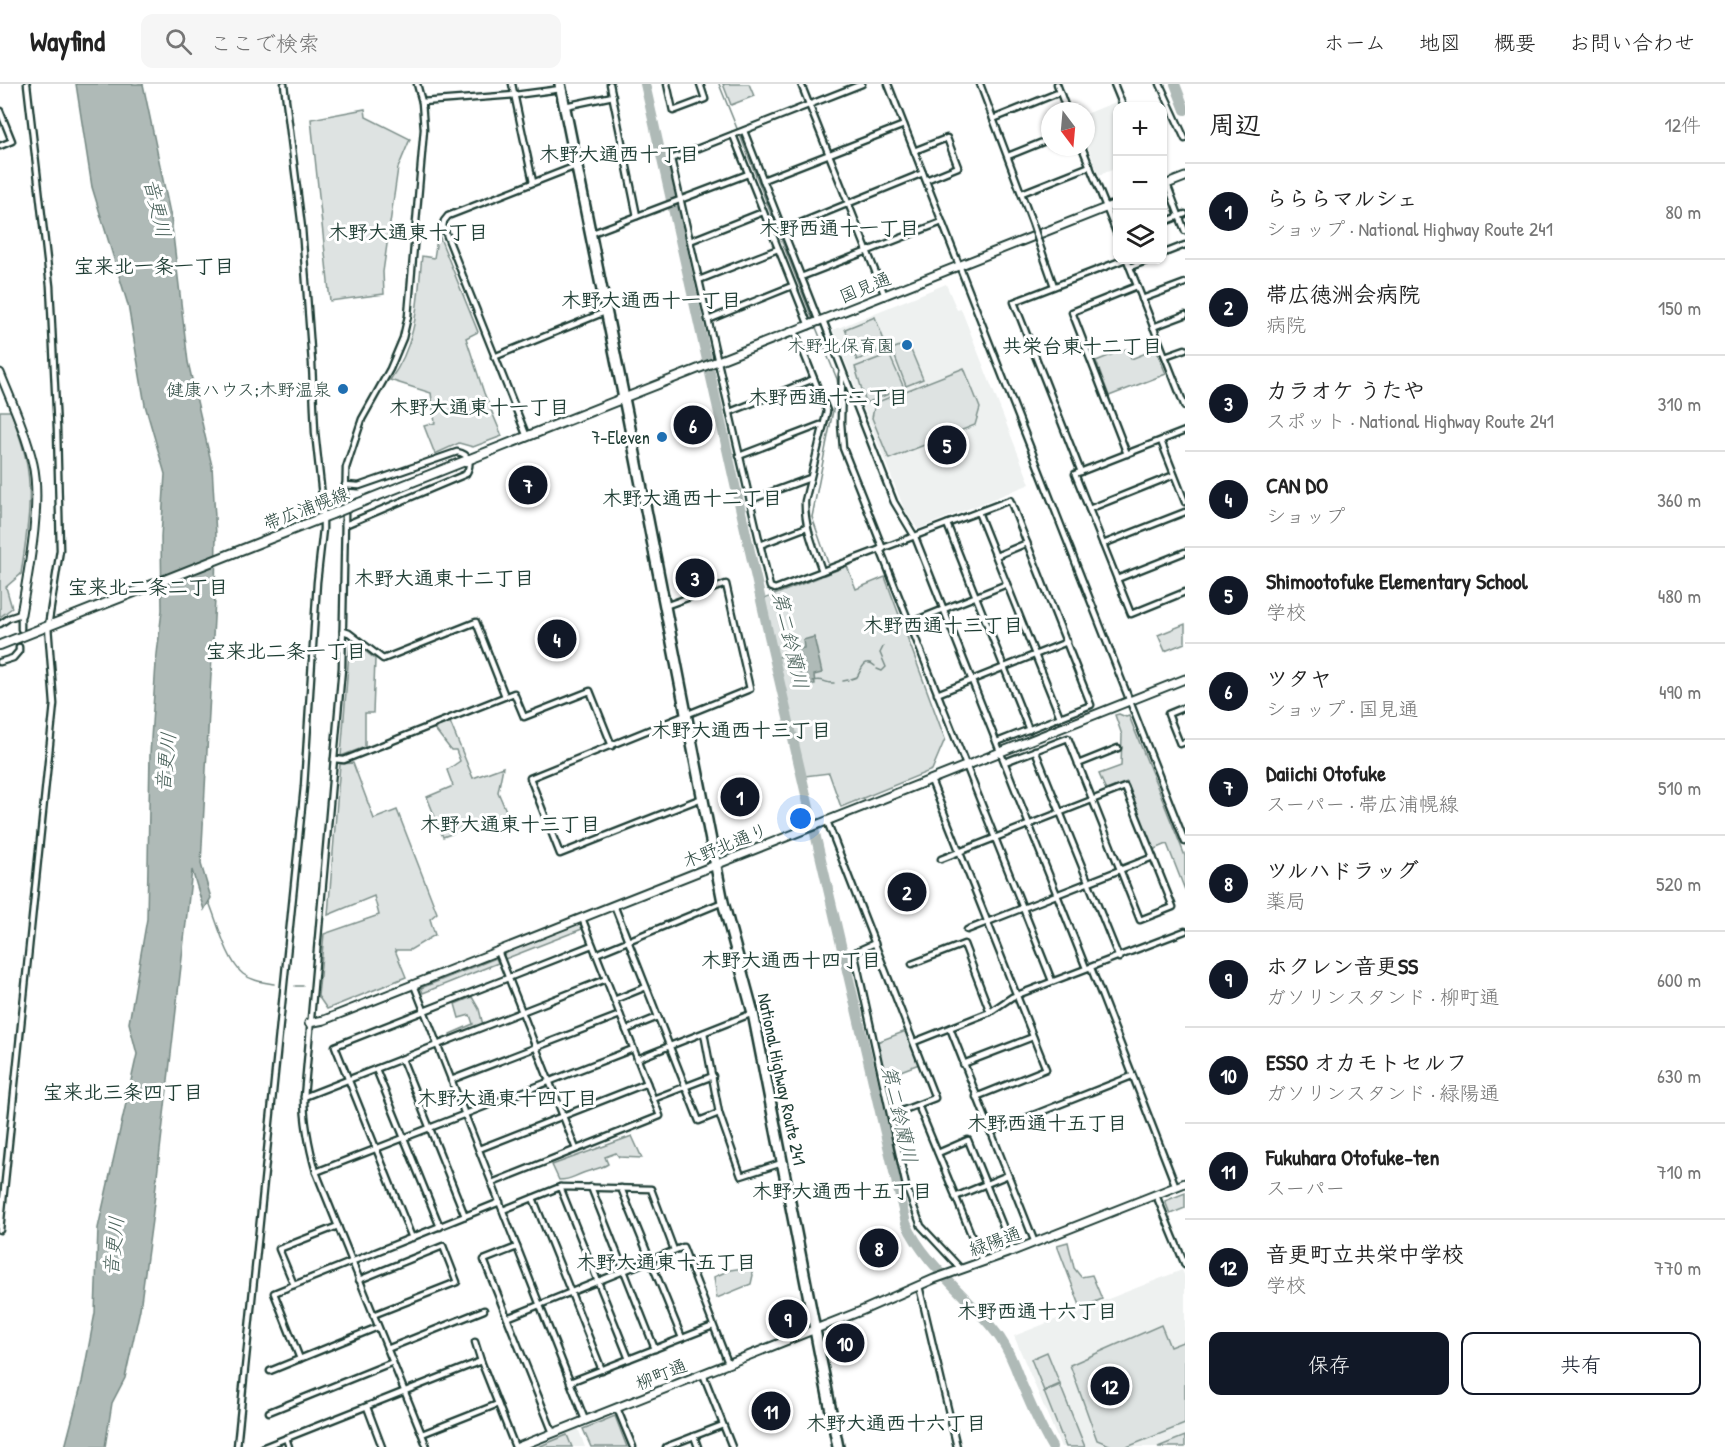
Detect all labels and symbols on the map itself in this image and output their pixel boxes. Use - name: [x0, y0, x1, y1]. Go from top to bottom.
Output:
- north arrow: [1041, 102, 1095, 156]
- district label: 木野大通西十丁目: [539, 140, 699, 167]
- water label: 音更川: [138, 176, 178, 240]
- district label: 木野西通十一丁目: [759, 214, 919, 241]
- district label: 木野大通東十丁目: [328, 218, 488, 245]
- district label: 宝来北一条一丁目: [74, 252, 234, 279]
- street label: 国見通: [835, 265, 895, 309]
- district label: 木野大通西十一丁目: [561, 286, 741, 313]
- district label: 共栄台東十二丁目: [1002, 332, 1162, 359]
- place label: 木野北保育園: [787, 333, 895, 358]
- marker: 木野北保育園: [900, 338, 914, 352]
- place label: 健康ハウス;木野温泉: [166, 377, 331, 402]
- marker: 健康ハウス;木野温泉: [336, 382, 350, 396]
- district label: 木野西通十二丁目: [748, 383, 908, 410]
- district label: 木野大通東十一丁目: [389, 393, 569, 420]
- pin: 6: [674, 402, 712, 448]
- pin: 5: [928, 422, 966, 468]
- place label: 7-Eleven: [591, 425, 650, 450]
- marker: 7-Eleven: [655, 430, 669, 444]
- pin: 7: [508, 462, 548, 508]
- street label: 帯広浦幌線: [260, 480, 352, 536]
- district label: 木野大通西十二丁目: [602, 484, 782, 511]
- pin: 3: [676, 556, 714, 600]
- district label: 木野大通東十二丁目: [354, 564, 534, 591]
- district label: 宝来北二条二丁目: [68, 573, 228, 600]
- water label: 第二鈴蘭川: [767, 588, 815, 692]
- district label: 木野西通十三丁目: [863, 611, 1023, 638]
- pin: 4: [538, 616, 576, 662]
- district label: 宝来北二条一丁目: [206, 637, 366, 664]
- district label: 木野大通西十三丁目: [651, 716, 831, 743]
- water label: 音更川: [148, 731, 182, 793]
- pin: 1: [720, 774, 760, 820]
- your location: [786, 804, 815, 833]
- district label: 木野大通東十三丁目: [420, 810, 600, 837]
- street label: 木野北通り: [679, 817, 771, 873]
- pin: 2: [888, 870, 926, 914]
- district label: 木野大通西十四丁目: [701, 946, 881, 973]
- street label: National Highway Route 241: [752, 991, 812, 1167]
- water label: 第二鈴蘭川: [876, 1062, 924, 1166]
- district label: 宝来北三条四丁目: [43, 1078, 203, 1105]
- district label: 木野大通東十四丁目: [417, 1084, 597, 1111]
- district label: 木野西通十五丁目: [967, 1109, 1127, 1136]
- district label: 木野大通西十五丁目: [752, 1177, 932, 1204]
- water label: 音更川: [96, 1215, 130, 1277]
- street label: 緑陽通: [965, 1220, 1025, 1262]
- pin: 8: [860, 1226, 898, 1270]
- district label: 木野大通東十五丁目: [576, 1248, 756, 1275]
- pin: 9: [768, 1296, 808, 1342]
- district label: 木野西通十六丁目: [957, 1297, 1117, 1324]
- pin: 10: [826, 1320, 864, 1366]
- street label: 柳町通: [631, 1352, 691, 1396]
- pin: 12: [1090, 1364, 1130, 1408]
- pin: 11: [752, 1388, 790, 1434]
- district label: 木野大通西十六丁目: [806, 1409, 986, 1436]

